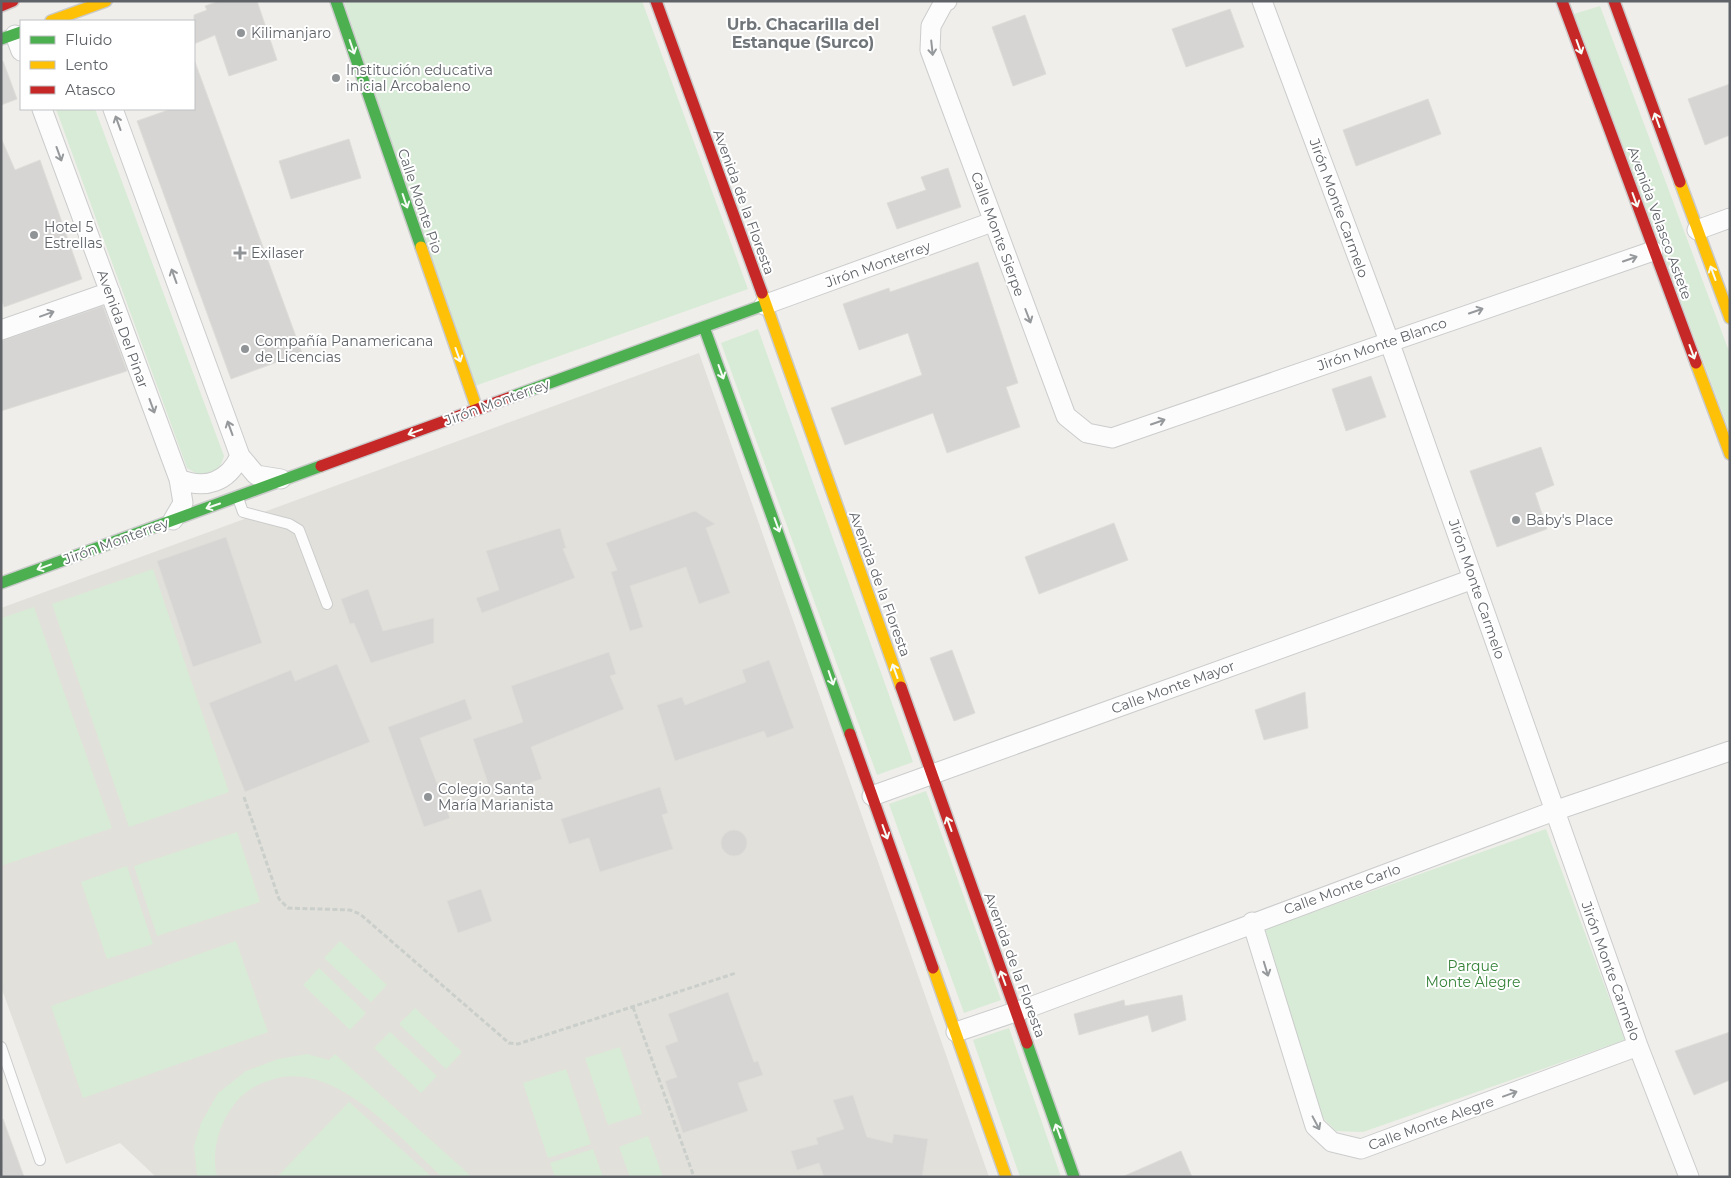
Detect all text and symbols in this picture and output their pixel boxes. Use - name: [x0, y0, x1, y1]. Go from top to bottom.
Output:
- district label: Urb. Chacarilla del Estanque (Surco): [727, 15, 879, 52]
- legend: [20, 20, 195, 110]
- place label: Kilimanjaro: [251, 24, 331, 42]
- marker: Kilimanjaro: [235, 27, 247, 39]
- text: Fluido: [65, 30, 112, 49]
- one-way arrow: [348, 39, 357, 55]
- one-way arrow: [927, 39, 937, 55]
- one-way arrow: [1575, 39, 1584, 54]
- text: Lento: [65, 55, 108, 74]
- place label: Institución educativa inicial Arcobaleno: [346, 61, 493, 95]
- marker: Institución educativa inicial Arcobaleno: [330, 72, 342, 84]
- text: Atasco: [65, 80, 115, 99]
- one-way arrow: [1652, 113, 1661, 128]
- one-way arrow: [113, 116, 122, 131]
- street label: Avenida de la Floresta: [709, 127, 779, 277]
- street label: Jirón Monte Carmelo: [1305, 135, 1373, 280]
- street label: Avenida Velasco Astete: [1624, 144, 1696, 302]
- one-way arrow: [55, 146, 64, 162]
- street label: Calle Monte Pio: [394, 146, 446, 256]
- street label: Calle Monte Sierpe: [967, 169, 1029, 299]
- one-way arrow: [1631, 192, 1640, 207]
- one-way arrow: [400, 193, 410, 209]
- place label: Hotel 5 Estrellas: [44, 218, 102, 252]
- marker: Hotel 5 Estrellas: [28, 229, 40, 241]
- street label: Jirón Monterrey: [822, 237, 933, 292]
- place label: Exilaser: [251, 244, 305, 262]
- marker: Exilaser: [233, 246, 247, 260]
- one-way arrow: [1622, 254, 1638, 263]
- one-way arrow: [1708, 266, 1717, 281]
- street label: Avenida Del Pinar: [93, 267, 153, 391]
- one-way arrow: [169, 268, 178, 284]
- one-way arrow: [1468, 306, 1484, 315]
- one-way arrow: [1024, 307, 1033, 323]
- one-way arrow: [39, 309, 54, 318]
- street label: Jirón Monte Blanco: [1314, 313, 1449, 375]
- place label: Compañía Panamericana de Licencias: [255, 332, 433, 366]
- marker: Compañía Panamericana de Licencias: [239, 343, 251, 355]
- one-way arrow: [1688, 344, 1697, 359]
- one-way arrow: [454, 346, 463, 362]
- one-way arrow: [717, 364, 726, 380]
- street label: Jirón Monterrey: [441, 375, 552, 430]
- one-way arrow: [148, 397, 157, 413]
- one-way arrow: [1149, 417, 1165, 426]
- one-way arrow: [225, 421, 234, 436]
- one-way arrow: [408, 428, 423, 437]
- one-way arrow: [206, 502, 222, 512]
- street label: Avenida de la Floresta: [845, 509, 915, 659]
- place label: Baby's Place: [1526, 511, 1613, 529]
- street label: Jirón Monterrey: [60, 514, 171, 569]
- marker: Baby's Place: [1510, 514, 1522, 526]
- street label: Jirón Monte Carmelo: [1444, 516, 1509, 662]
- one-way arrow: [773, 517, 782, 532]
- one-way arrow: [37, 563, 52, 572]
- street label: Calle Monte Mayor: [1109, 656, 1238, 718]
- one-way arrow: [890, 664, 899, 680]
- one-way arrow: [827, 670, 836, 686]
- place label: Colegio Santa María Marianista: [438, 780, 554, 814]
- marker: Colegio Santa María Marianista: [422, 791, 434, 803]
- one-way arrow: [944, 817, 953, 833]
- one-way arrow: [880, 823, 890, 839]
- street label: Calle Monte Carlo: [1281, 859, 1403, 918]
- street label: Avenida de la Floresta: [980, 890, 1050, 1040]
- street label: Jirón Monte Carmelo: [1577, 898, 1645, 1043]
- park label: Parque Monte Alegre: [1426, 957, 1520, 991]
- one-way arrow: [1262, 960, 1272, 976]
- one-way arrow: [998, 970, 1008, 986]
- one-way arrow: [1502, 1089, 1517, 1098]
- street label: Calle Monte Alegre: [1366, 1092, 1496, 1154]
- one-way arrow: [1311, 1116, 1321, 1131]
- one-way arrow: [1053, 1124, 1062, 1139]

